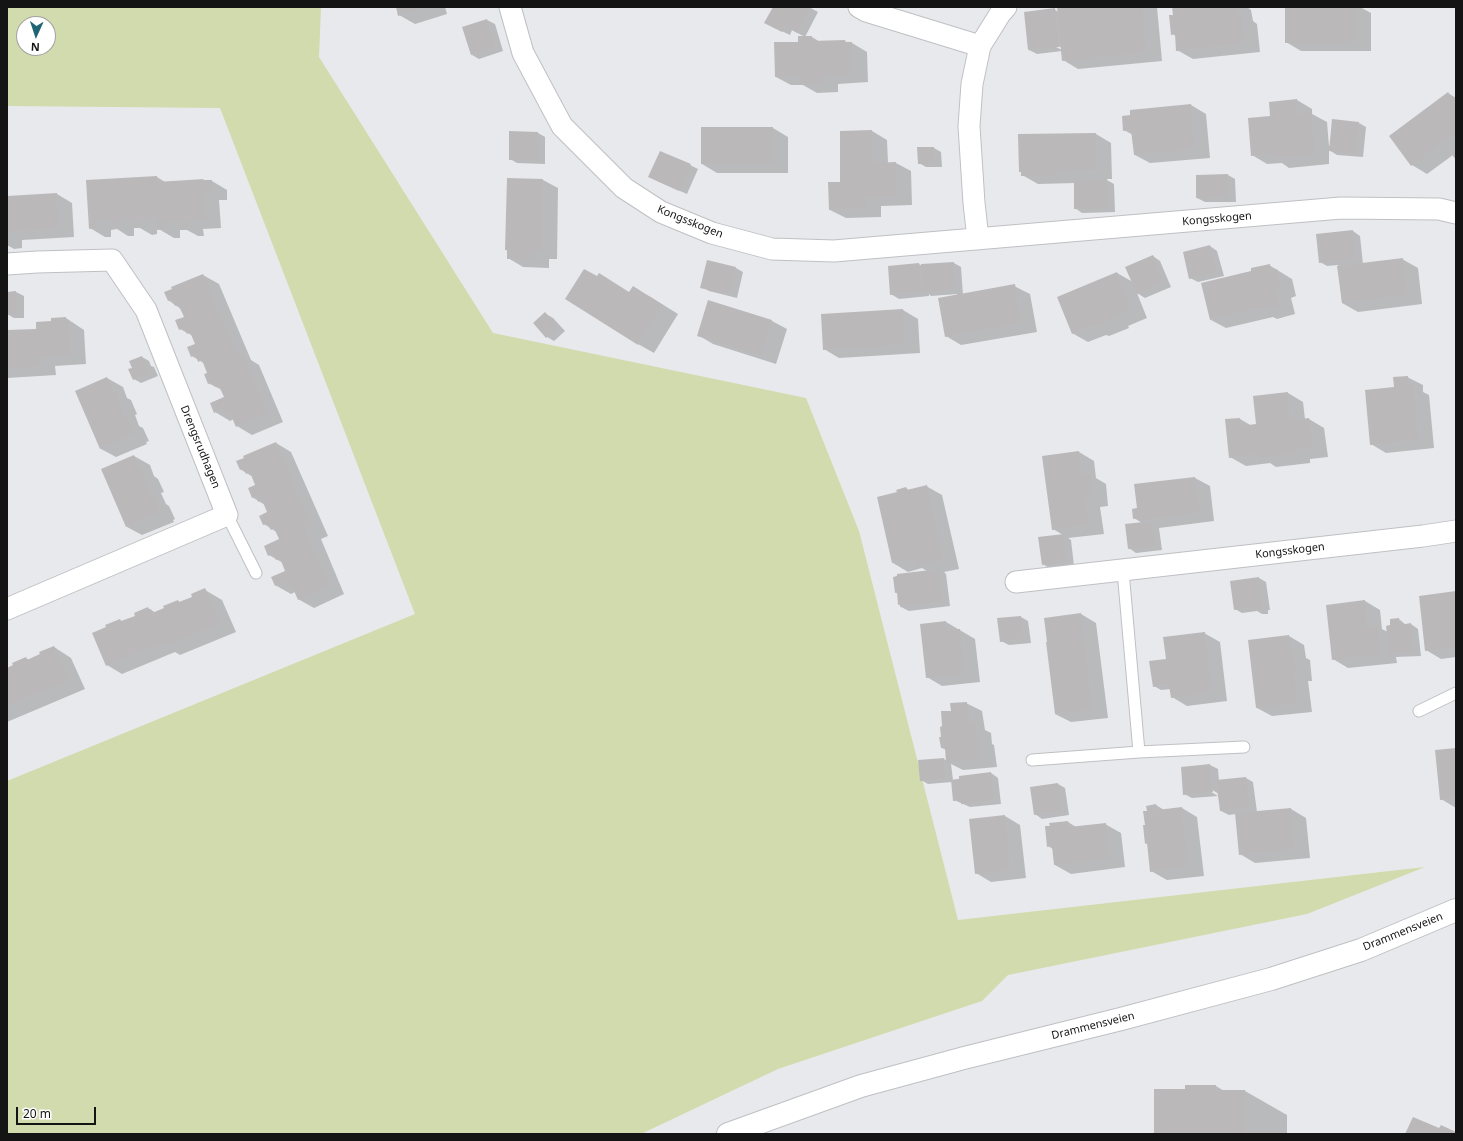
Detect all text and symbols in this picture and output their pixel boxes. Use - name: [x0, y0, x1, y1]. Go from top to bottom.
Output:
- north arrow: [16, 16, 56, 56]
- text: N: [31, 40, 40, 55]
- street label: Kongsskogen: [655, 203, 725, 241]
- street label: Kongsskogen: [1182, 209, 1252, 229]
- street label: Drengsrudhagen: [177, 404, 223, 490]
- street label: Kongsskogen: [1255, 540, 1325, 562]
- street label: Drammensveien: [1361, 910, 1445, 954]
- street label: Drammensveien: [1050, 1009, 1136, 1043]
- scale bar: [18, 1099, 98, 1125]
- text: 20 m: [23, 1105, 51, 1122]

